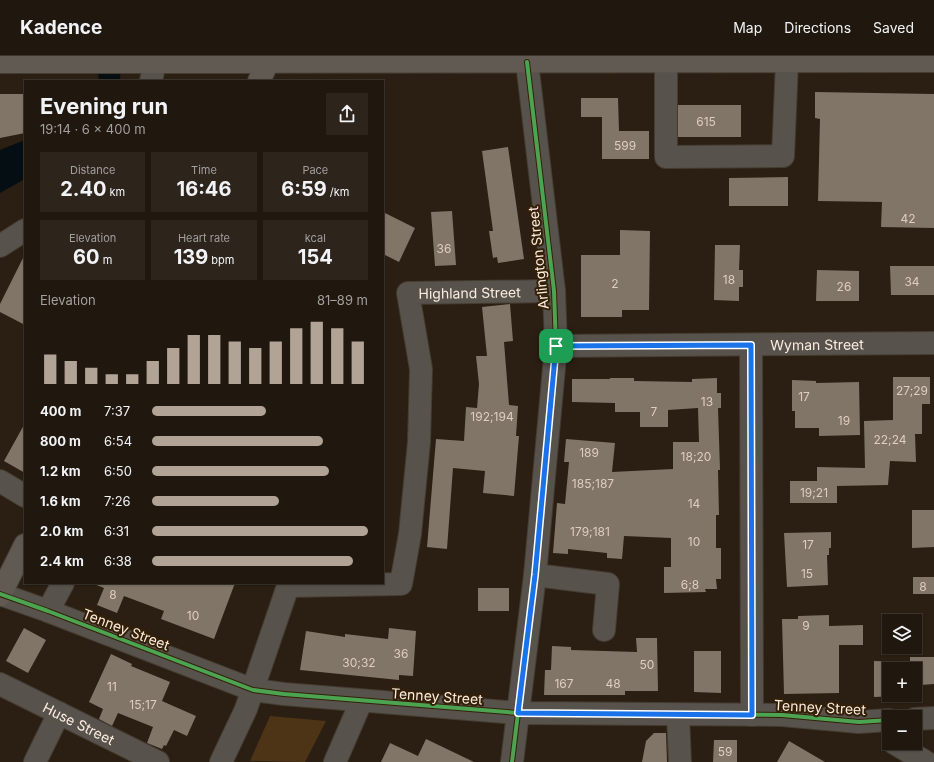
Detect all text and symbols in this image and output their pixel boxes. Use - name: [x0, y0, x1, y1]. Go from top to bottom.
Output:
- text: Kadence: [20, 16, 102, 39]
- text: Map: [733, 19, 762, 36]
- text: Directions: [784, 19, 851, 36]
- text: Saved: [873, 19, 914, 36]
- text: Evening run: [40, 93, 168, 119]
- button: share: [326, 93, 368, 135]
- house number: 615: [696, 114, 716, 129]
- text: 19:14 · 6 × 400 m: [40, 121, 146, 137]
- house number: 599: [614, 138, 636, 153]
- text: Distance: [70, 163, 115, 177]
- text: Time: [191, 163, 217, 177]
- text: Pace: [302, 163, 328, 177]
- text: 2.40: [60, 177, 106, 201]
- text: 16:46: [177, 177, 231, 201]
- text: 6:59: [281, 177, 327, 201]
- text: km: [106, 185, 125, 199]
- text: /km: [327, 185, 349, 199]
- street label: Arlington Street: [524, 205, 552, 310]
- house number: 42: [900, 211, 916, 226]
- text: Elevation: [69, 231, 116, 245]
- text: Heart rate: [178, 231, 230, 245]
- text: kcal: [305, 231, 326, 245]
- house number: 36: [437, 241, 451, 256]
- text: 60: [73, 245, 100, 269]
- text: 139: [174, 245, 208, 269]
- text: 154: [298, 245, 333, 269]
- text: m: [100, 253, 112, 267]
- text: bpm: [208, 253, 234, 267]
- house number: 18: [723, 272, 735, 287]
- house number: 34: [904, 274, 920, 289]
- house number: 2: [611, 276, 619, 291]
- house number: 26: [837, 279, 851, 294]
- street label: Highland Street: [418, 283, 521, 301]
- text: Elevation: [40, 292, 96, 308]
- text: 81–89 m: [317, 292, 368, 308]
- pin: [539, 329, 573, 363]
- icon: arrive: [545, 335, 567, 357]
- street label: Wyman Street: [770, 335, 864, 353]
- house number: 27;29: [896, 383, 928, 398]
- house number: 17: [798, 389, 810, 404]
- house number: 13: [701, 394, 713, 409]
- text: 400 m: [40, 403, 81, 419]
- text: 7:37: [104, 403, 130, 419]
- house number: 7: [651, 404, 658, 419]
- house number: 192;194: [470, 409, 514, 424]
- house number: 19: [838, 413, 850, 428]
- house number: 22;24: [873, 432, 907, 447]
- text: 800 m: [40, 433, 81, 449]
- text: 6:54: [104, 433, 132, 449]
- house number: 189: [579, 445, 599, 460]
- house number: 18;20: [681, 449, 711, 464]
- text: 1.2 km: [40, 463, 81, 479]
- text: 6:50: [104, 463, 132, 479]
- house number: 185;187: [572, 476, 614, 491]
- house number: 19;21: [800, 485, 828, 500]
- text: 1.6 km: [40, 493, 81, 509]
- text: 7:26: [104, 493, 131, 509]
- house number: 14: [688, 496, 701, 511]
- text: 2.0 km: [40, 523, 83, 539]
- text: 6:31: [104, 523, 129, 539]
- house number: 179;181: [570, 524, 610, 539]
- house number: 10: [688, 534, 700, 549]
- house number: 17: [802, 537, 814, 552]
- text: 2.4 km: [40, 553, 84, 569]
- text: 6:38: [104, 553, 132, 569]
- house number: 15: [801, 566, 813, 581]
- house number: 6;8: [681, 577, 699, 592]
- house number: 8: [919, 579, 927, 594]
- house number: 8: [109, 587, 117, 602]
- street label: Tenney Street: [80, 605, 172, 654]
- house number: 10: [187, 608, 199, 623]
- map controls: [882, 614, 922, 750]
- button: layers: [882, 614, 922, 654]
- house number: 9: [802, 618, 810, 633]
- house number: 36: [394, 646, 408, 661]
- house number: 30;32: [342, 655, 376, 670]
- house number: 50: [640, 657, 654, 672]
- button: +: [882, 662, 922, 702]
- house number: 167: [554, 676, 574, 691]
- house number: 48: [605, 676, 621, 691]
- house number: 11: [107, 679, 117, 694]
- street label: Tenney Street: [391, 684, 484, 708]
- street label: Tenney Street: [774, 696, 867, 718]
- house number: 15;17: [129, 697, 157, 712]
- street label: Huse Street: [40, 698, 118, 748]
- button: −: [882, 710, 922, 750]
- house number: 59: [718, 744, 732, 759]

